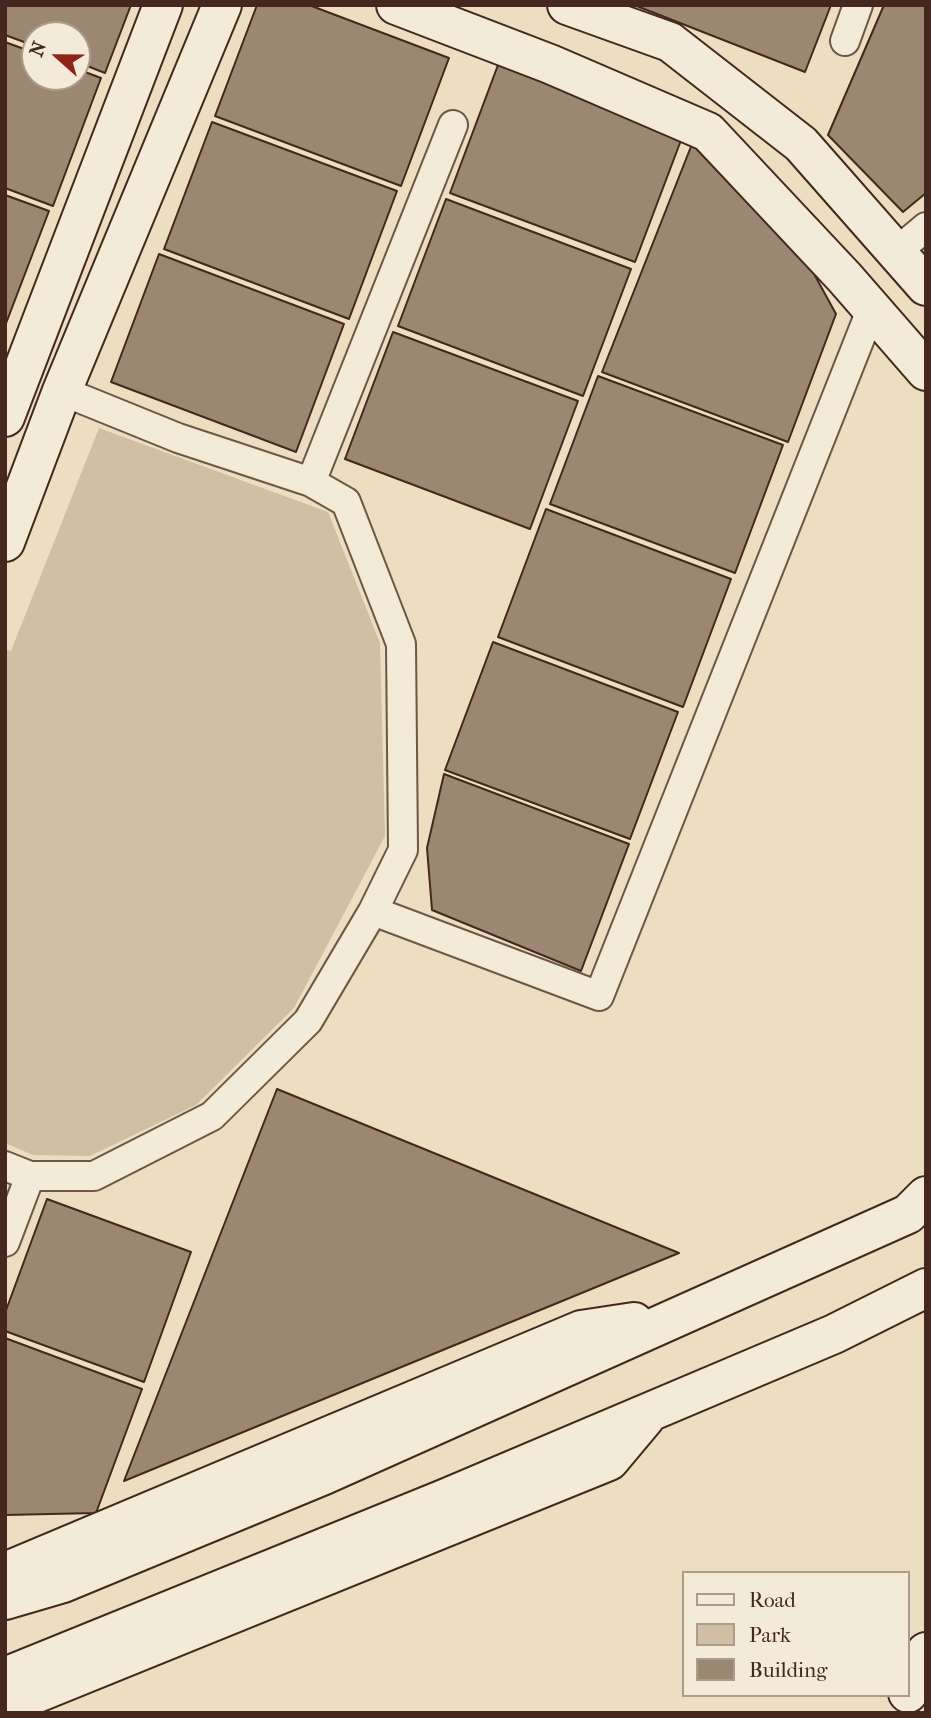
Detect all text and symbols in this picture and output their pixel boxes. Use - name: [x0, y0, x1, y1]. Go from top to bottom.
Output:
- north arrow: [21, 21, 91, 91]
- text: N: [25, 39, 51, 60]
- legend: [682, 1571, 910, 1697]
- text: Road: [749, 1588, 796, 1612]
- text: Park: [749, 1623, 791, 1647]
- text: Building: [749, 1658, 827, 1682]

